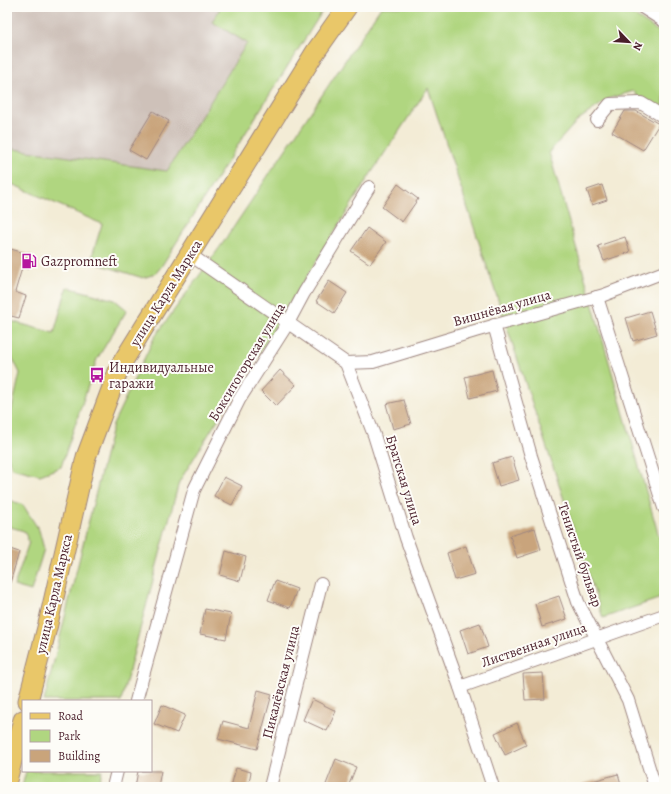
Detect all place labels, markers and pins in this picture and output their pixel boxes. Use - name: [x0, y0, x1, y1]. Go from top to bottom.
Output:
- fuel station icon: Gazpromneft: [20, 252, 38, 270]
- place label: Gazpromneft: [41, 252, 118, 271]
- place label: Индивидуальные гаражи: [109, 358, 214, 393]
- bus stop icon: Индивидуальные гаражи: [88, 366, 106, 384]

